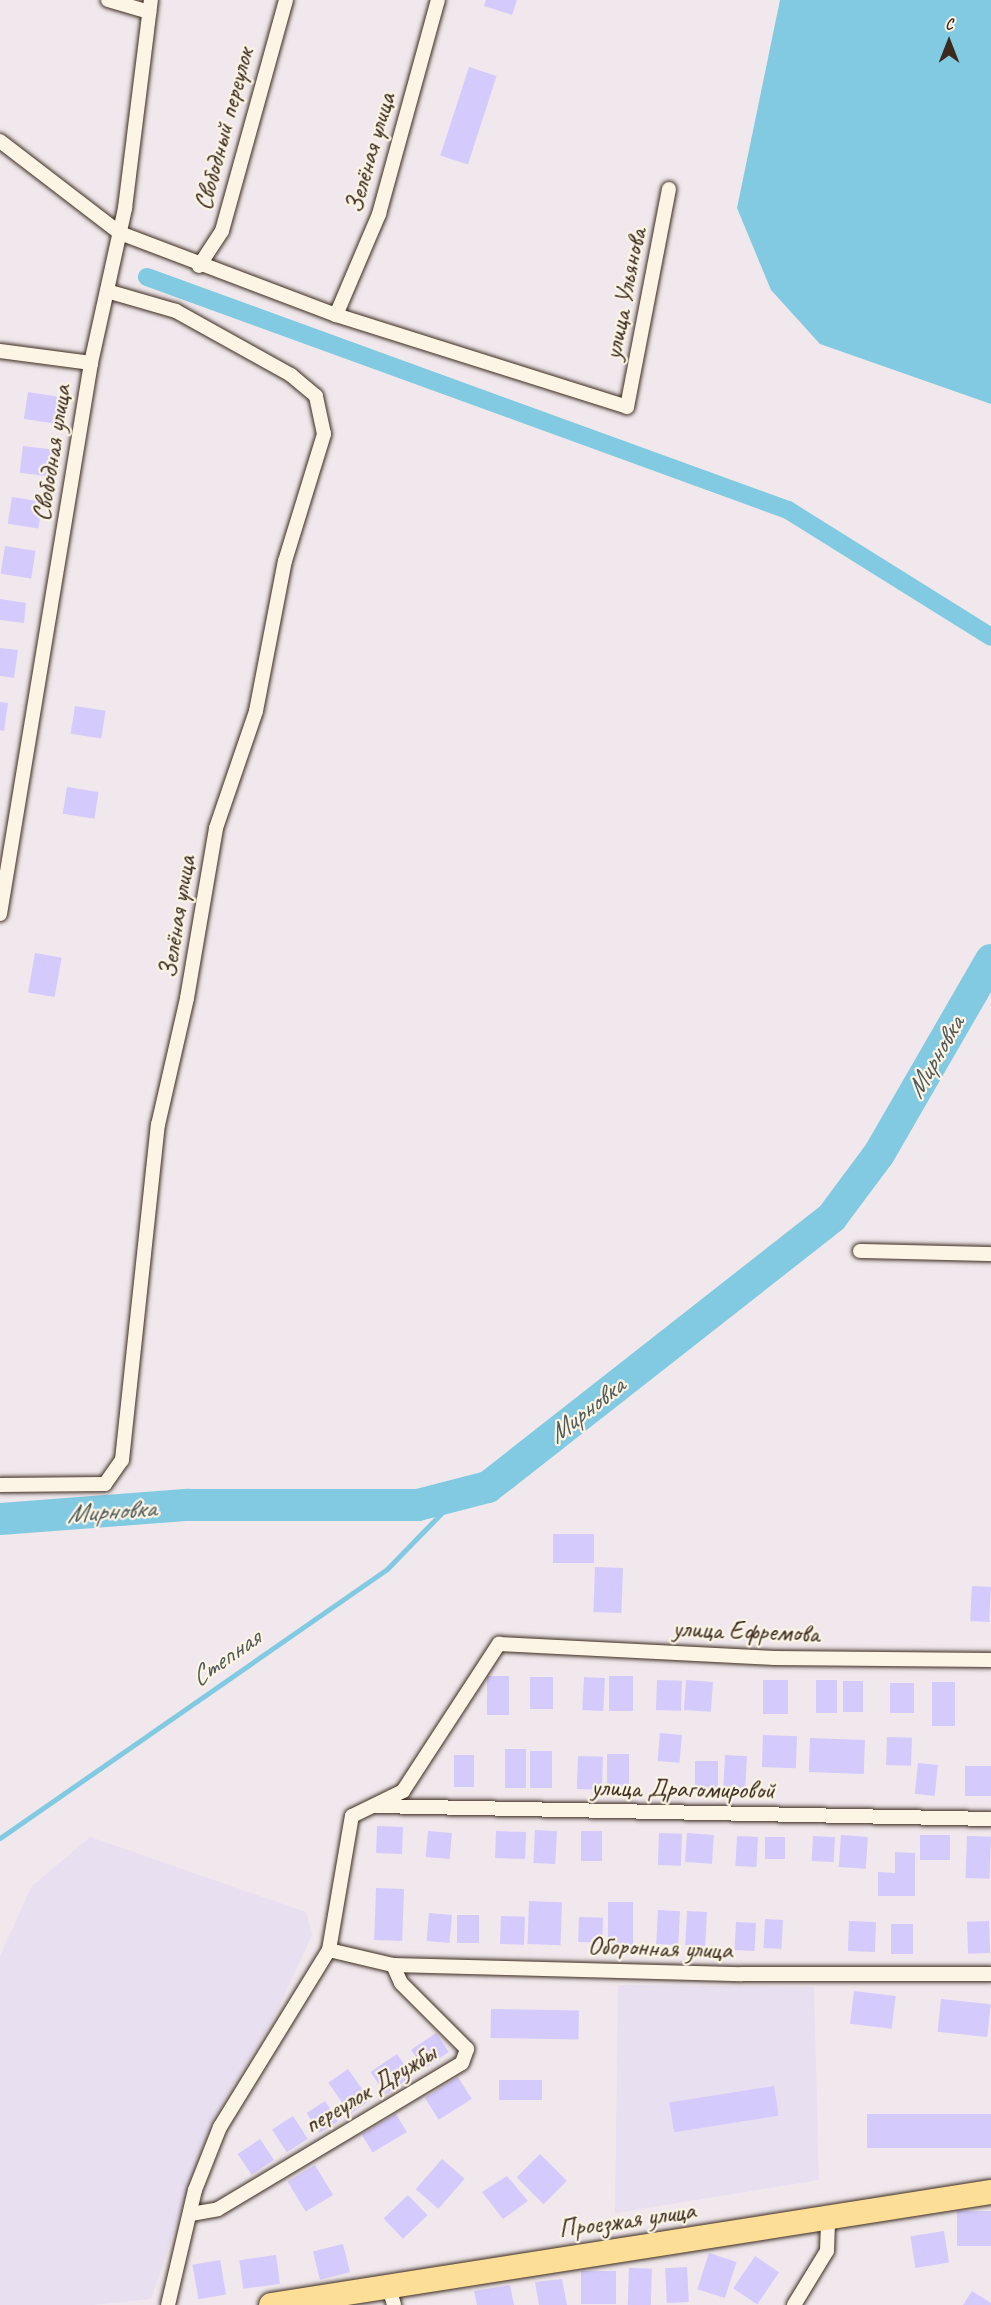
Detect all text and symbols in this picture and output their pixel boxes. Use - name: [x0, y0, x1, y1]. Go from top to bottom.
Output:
- north arrow: [919, 12, 979, 72]
- text: С: [945, 14, 953, 34]
- street label: Свободный переулок: [187, 44, 261, 214]
- street label: Зелёная улица: [338, 88, 402, 218]
- street label: улица Ульянова: [597, 226, 653, 362]
- street label: Свободная улица: [26, 381, 78, 525]
- street label: Зелёная улица: [152, 852, 202, 982]
- water label: Мирновка: [899, 1010, 971, 1104]
- water label: Мирновка: [541, 1370, 631, 1450]
- water label: Мирновка: [65, 1492, 157, 1530]
- street label: улица Ефремова: [673, 1613, 819, 1649]
- water label: Степная: [184, 1622, 266, 1694]
- street label: улица Драгомировой: [592, 1772, 774, 1806]
- street label: Оборонная улица: [586, 1930, 734, 1966]
- street label: переулок Дружбы: [298, 2037, 442, 2141]
- street label: Проезжая улица: [556, 2195, 698, 2245]

